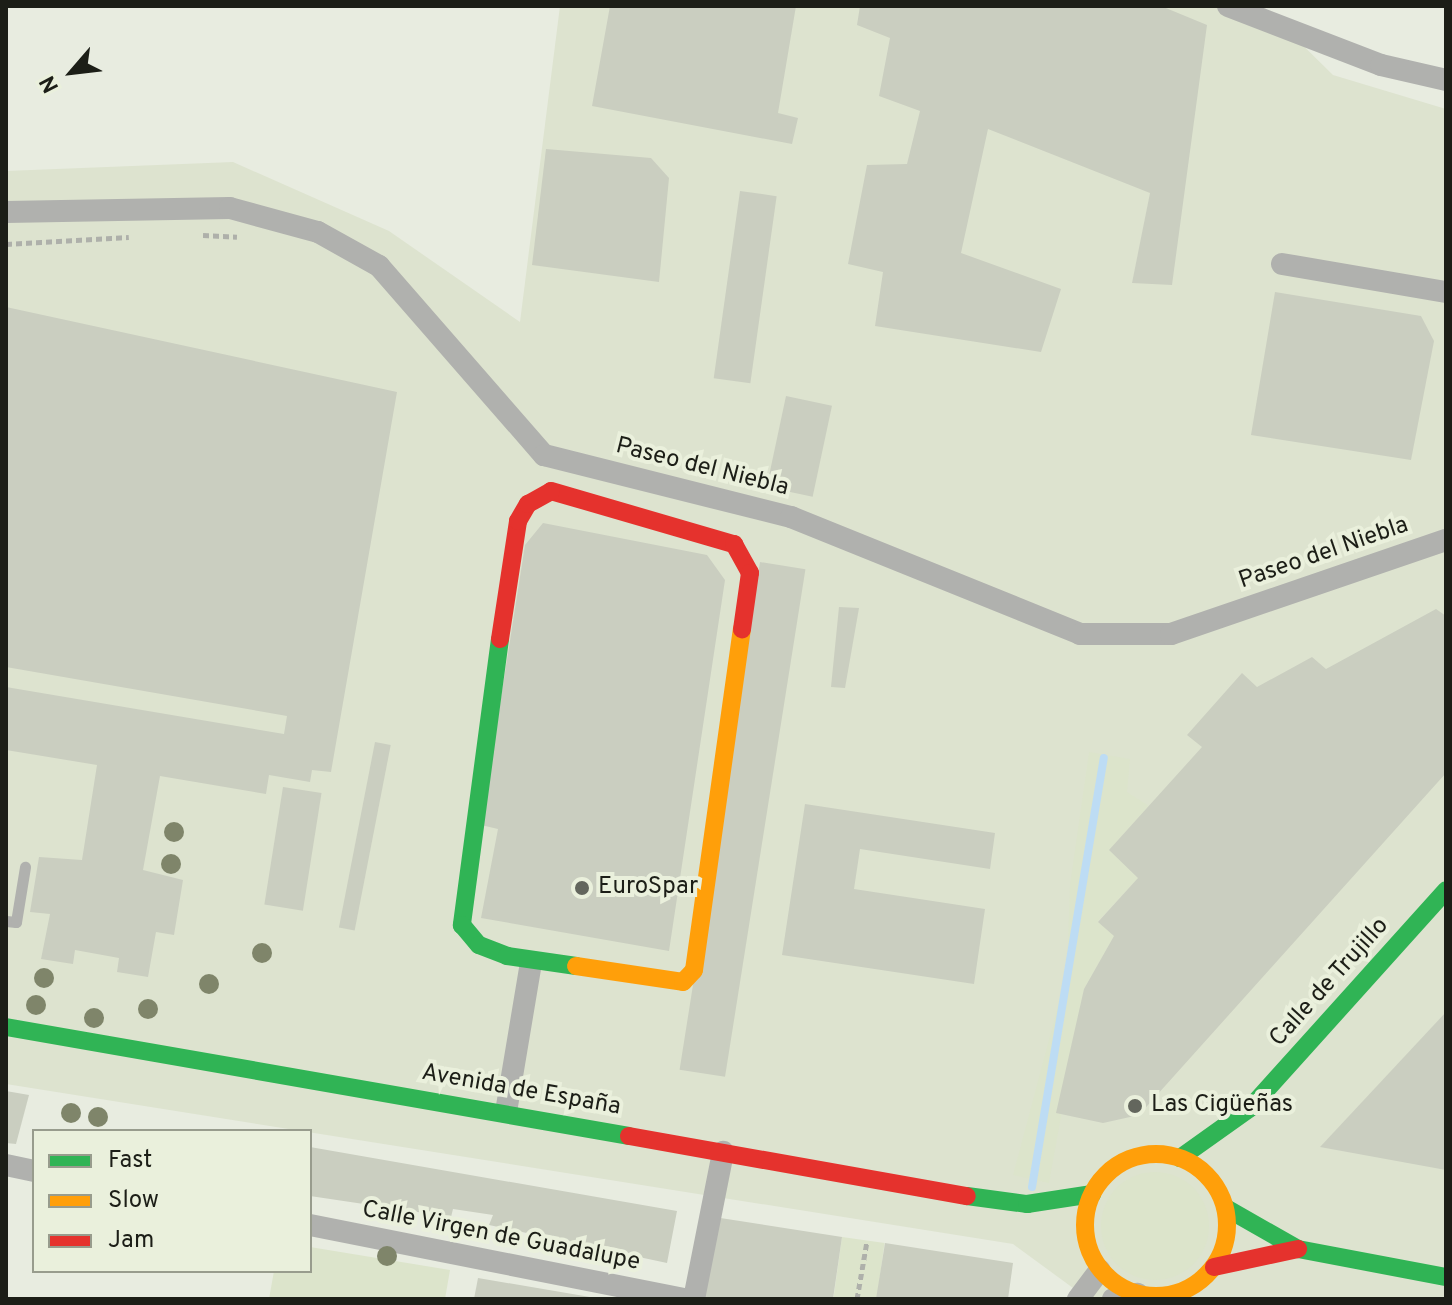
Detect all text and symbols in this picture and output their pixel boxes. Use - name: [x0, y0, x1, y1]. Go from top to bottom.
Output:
- north arrow: [32, 32, 112, 112]
- text: N: [35, 70, 66, 97]
- street label: Paseo del Niebla: [612, 433, 792, 503]
- street label: Paseo del Niebla: [1235, 512, 1413, 596]
- place label: EuroSpar: [598, 874, 698, 902]
- marker: EuroSpar: [573, 879, 591, 897]
- street label: Calle de Trujillo: [1264, 912, 1396, 1054]
- street label: Avenida de España: [419, 1059, 623, 1123]
- place label: Las Cigüeñas: [1151, 1092, 1293, 1120]
- marker: Las Cigüeñas: [1126, 1097, 1144, 1115]
- legend: [32, 1129, 312, 1273]
- text: Fast: [108, 1146, 152, 1176]
- text: Slow: [108, 1186, 159, 1216]
- street label: Calle Virgen de Guadalupe: [359, 1196, 643, 1278]
- text: Jam: [108, 1226, 154, 1256]

